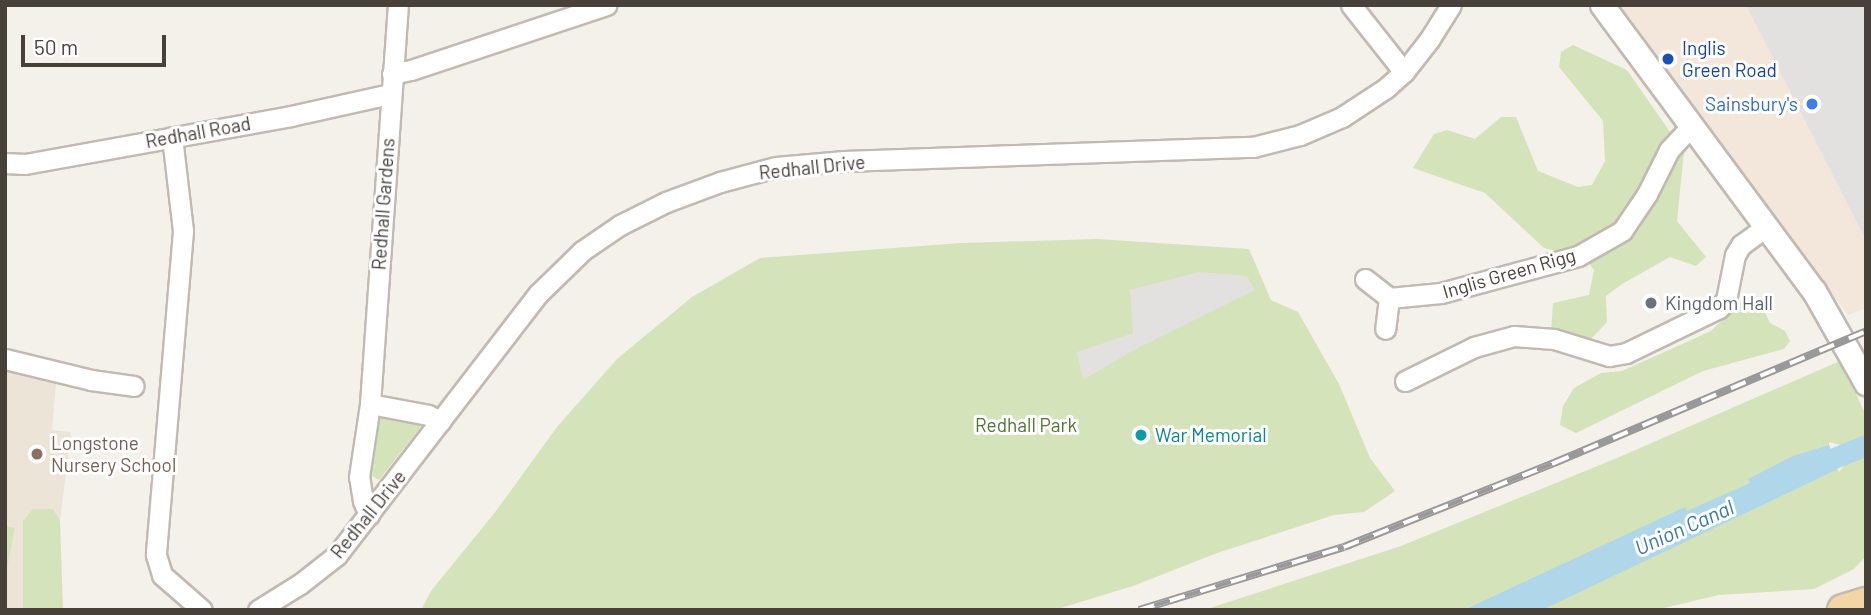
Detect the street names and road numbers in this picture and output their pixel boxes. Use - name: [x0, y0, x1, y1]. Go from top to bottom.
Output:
- street label: Redhall Road: [144, 112, 252, 152]
- street label: Redhall Gardens: [367, 137, 399, 271]
- street label: Redhall Drive: [758, 150, 866, 184]
- street label: Inglis Green Rigg: [1440, 243, 1578, 303]
- street label: Redhall Drive: [326, 465, 410, 563]

